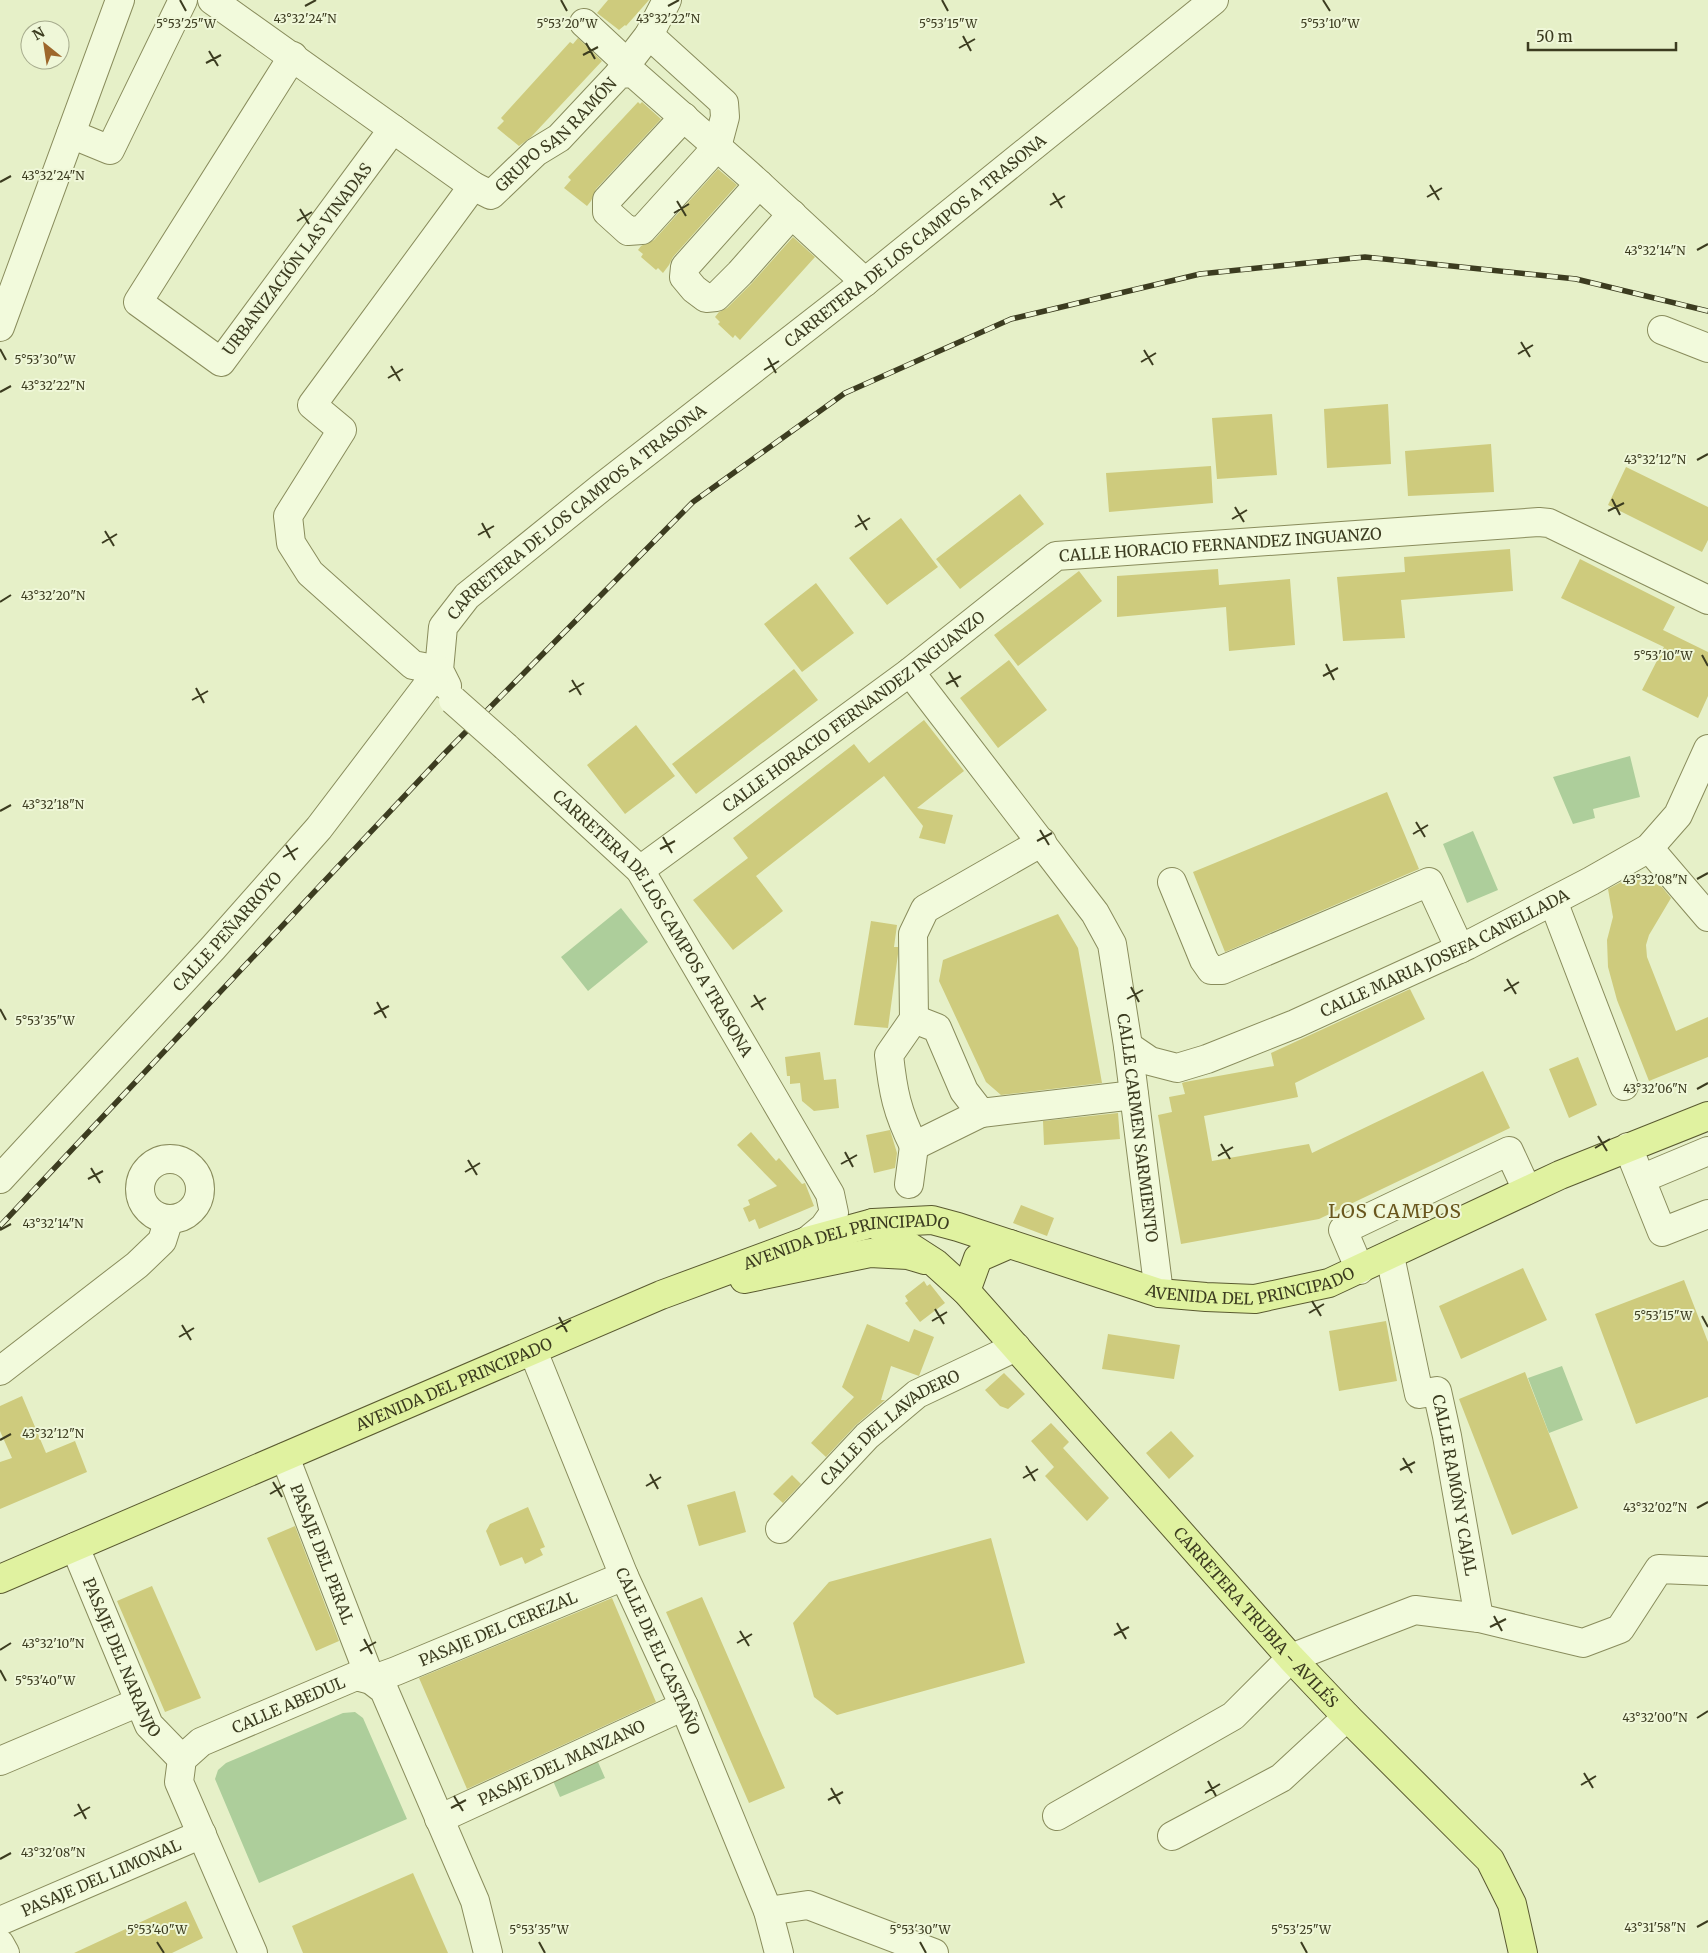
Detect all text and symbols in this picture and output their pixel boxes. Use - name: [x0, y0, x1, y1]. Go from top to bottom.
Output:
- text: 43°32'24"N: [273, 11, 337, 26]
- text: 43°32'22"N: [636, 11, 701, 26]
- text: 5°53'25"W: [156, 16, 217, 31]
- text: 5°53'20"W: [536, 16, 599, 31]
- text: 5°53'15"W: [919, 16, 978, 31]
- text: 5°53'10"W: [1300, 16, 1361, 31]
- north arrow: [20, 20, 70, 70]
- scale bar: [1528, 20, 1676, 52]
- text: N: [29, 23, 48, 44]
- text: 50 m: [1536, 27, 1573, 46]
- street label: GRUPO SAN RAMÓN: [491, 73, 621, 196]
- street label: CARRETERA DE LOS CAMPOS A TRASONA: [780, 130, 1050, 351]
- street label: URBANIZACIÓN LAS VINADAS: [218, 159, 376, 359]
- text: 43°32'24"N: [21, 168, 85, 183]
- text: 43°32'14"N: [1624, 243, 1686, 258]
- text: 5°53'30"W: [15, 352, 76, 367]
- text: 43°32'22"N: [21, 378, 86, 393]
- street label: CARRETERA DE LOS CAMPOS A TRASONA: [443, 399, 710, 623]
- text: 43°32'12"N: [1624, 452, 1687, 467]
- street label: CALLE HORACIO FERNANDEZ INGUANZO: [1058, 523, 1383, 566]
- text: 43°32'20"N: [21, 588, 86, 603]
- street label: CALLE HORACIO FERNANDEZ INGUANZO: [718, 606, 989, 816]
- text: 5°53'10"W: [1633, 648, 1694, 663]
- street label: CARRETERA DE LOS CAMPOS A TRASONA: [549, 785, 758, 1061]
- text: 43°32'18"N: [22, 797, 85, 812]
- street label: CALLE PEÑARROYO: [168, 867, 286, 995]
- text: 43°32'08"N: [1623, 872, 1688, 887]
- street label: CALLE MARIA JOSEFA CANELLADA: [1317, 884, 1573, 1021]
- street label: CALLE CARMEN SARMIENTO: [1113, 1012, 1163, 1244]
- text: 5°53'35"W: [15, 1013, 76, 1028]
- text: 43°32'06"N: [1623, 1081, 1688, 1096]
- district label: LOS CAMPOS: [1328, 1199, 1462, 1223]
- street label: AVENIDA DEL PRINCIPADO: [740, 1210, 952, 1274]
- text: 43°32'14"N: [22, 1216, 84, 1231]
- street label: AVENIDA DEL PRINCIPADO: [1142, 1262, 1358, 1309]
- text: 5°53'15"W: [1634, 1308, 1693, 1323]
- street label: AVENIDA DEL PRINCIPADO: [352, 1333, 556, 1435]
- street label: CALLE DEL LAVADERO: [816, 1365, 963, 1490]
- street label: CALLE RAMÓN Y CAJAL: [1428, 1393, 1481, 1577]
- text: 43°32'12"N: [22, 1426, 85, 1441]
- street label: PASAJE DEL PERAL: [286, 1481, 359, 1627]
- text: 43°32'02"N: [1623, 1500, 1688, 1515]
- street label: CARRETERA TRUBIA - AVILÉS: [1169, 1523, 1343, 1712]
- street label: CALLE DE EL CASTAÑO: [612, 1564, 705, 1738]
- street label: PASAJE DEL NARANJO: [79, 1575, 166, 1742]
- street label: PASAJE DEL CEREZAL: [416, 1587, 580, 1670]
- text: 43°32'10"N: [22, 1636, 85, 1651]
- street label: CALLE ABEDUL: [229, 1672, 348, 1738]
- text: 5°53'40"W: [15, 1673, 76, 1688]
- text: 43°32'00"N: [1622, 1710, 1688, 1725]
- street label: PASAJE DEL MANZANO: [475, 1715, 649, 1810]
- street label: PASAJE DEL LIMONAL: [18, 1834, 184, 1921]
- text: 43°32'08"N: [21, 1845, 86, 1860]
- text: 43°31'58"N: [1624, 1920, 1686, 1935]
- text: 5°53'40"W: [127, 1922, 188, 1937]
- text: 5°53'35"W: [509, 1922, 570, 1937]
- text: 5°53'30"W: [890, 1922, 951, 1937]
- text: 5°53'25"W: [1271, 1922, 1332, 1937]

